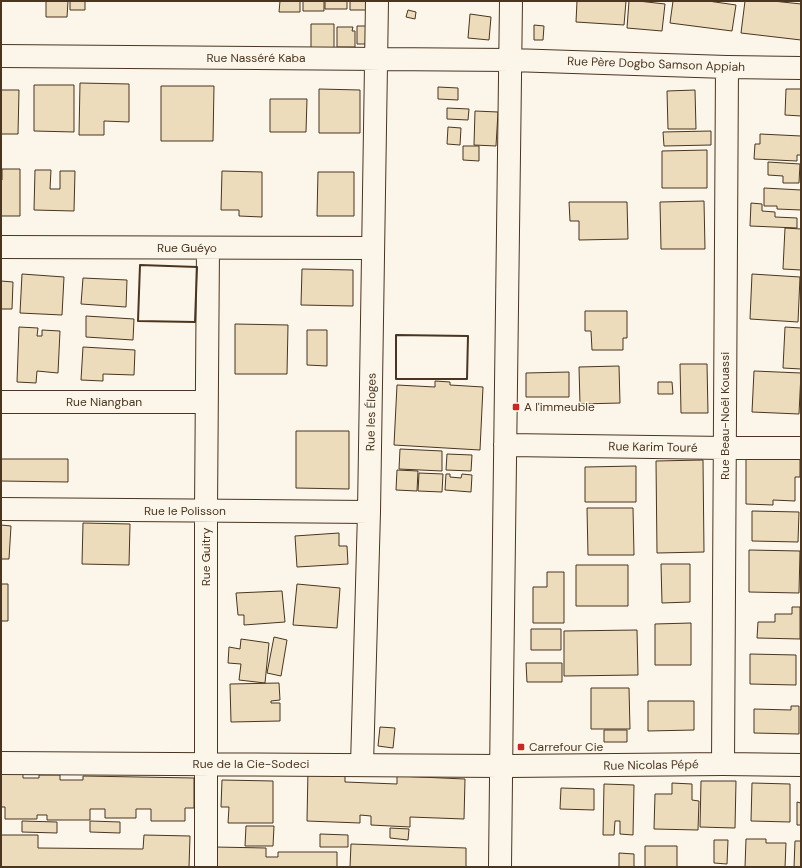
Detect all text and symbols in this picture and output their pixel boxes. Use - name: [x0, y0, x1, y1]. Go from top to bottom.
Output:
- street label: Rue Nasséré Kaba: [206, 50, 306, 66]
- street label: Rue Père Dogbo Samson Appiah: [567, 53, 745, 75]
- street label: Rue Guéyo: [157, 240, 217, 256]
- street label: Rue Beau-Noël Kouassi: [717, 352, 733, 480]
- street label: Rue les Éloges: [362, 373, 380, 451]
- street label: Rue Niangban: [66, 394, 142, 410]
- place label: A l'immeuble: [524, 399, 595, 415]
- marker: A l'immeuble: [511, 402, 521, 412]
- street label: Rue Karim Touré: [608, 438, 698, 456]
- street label: Rue le Polisson: [144, 503, 226, 519]
- street label: Rue Guitry: [198, 527, 214, 586]
- place label: Carrefour Cie: [529, 739, 604, 755]
- marker: Carrefour Cie: [516, 742, 526, 752]
- street label: Rue de la Cie-Sodeci: [193, 756, 310, 772]
- street label: Rue Nicolas Pépé: [603, 756, 699, 774]

